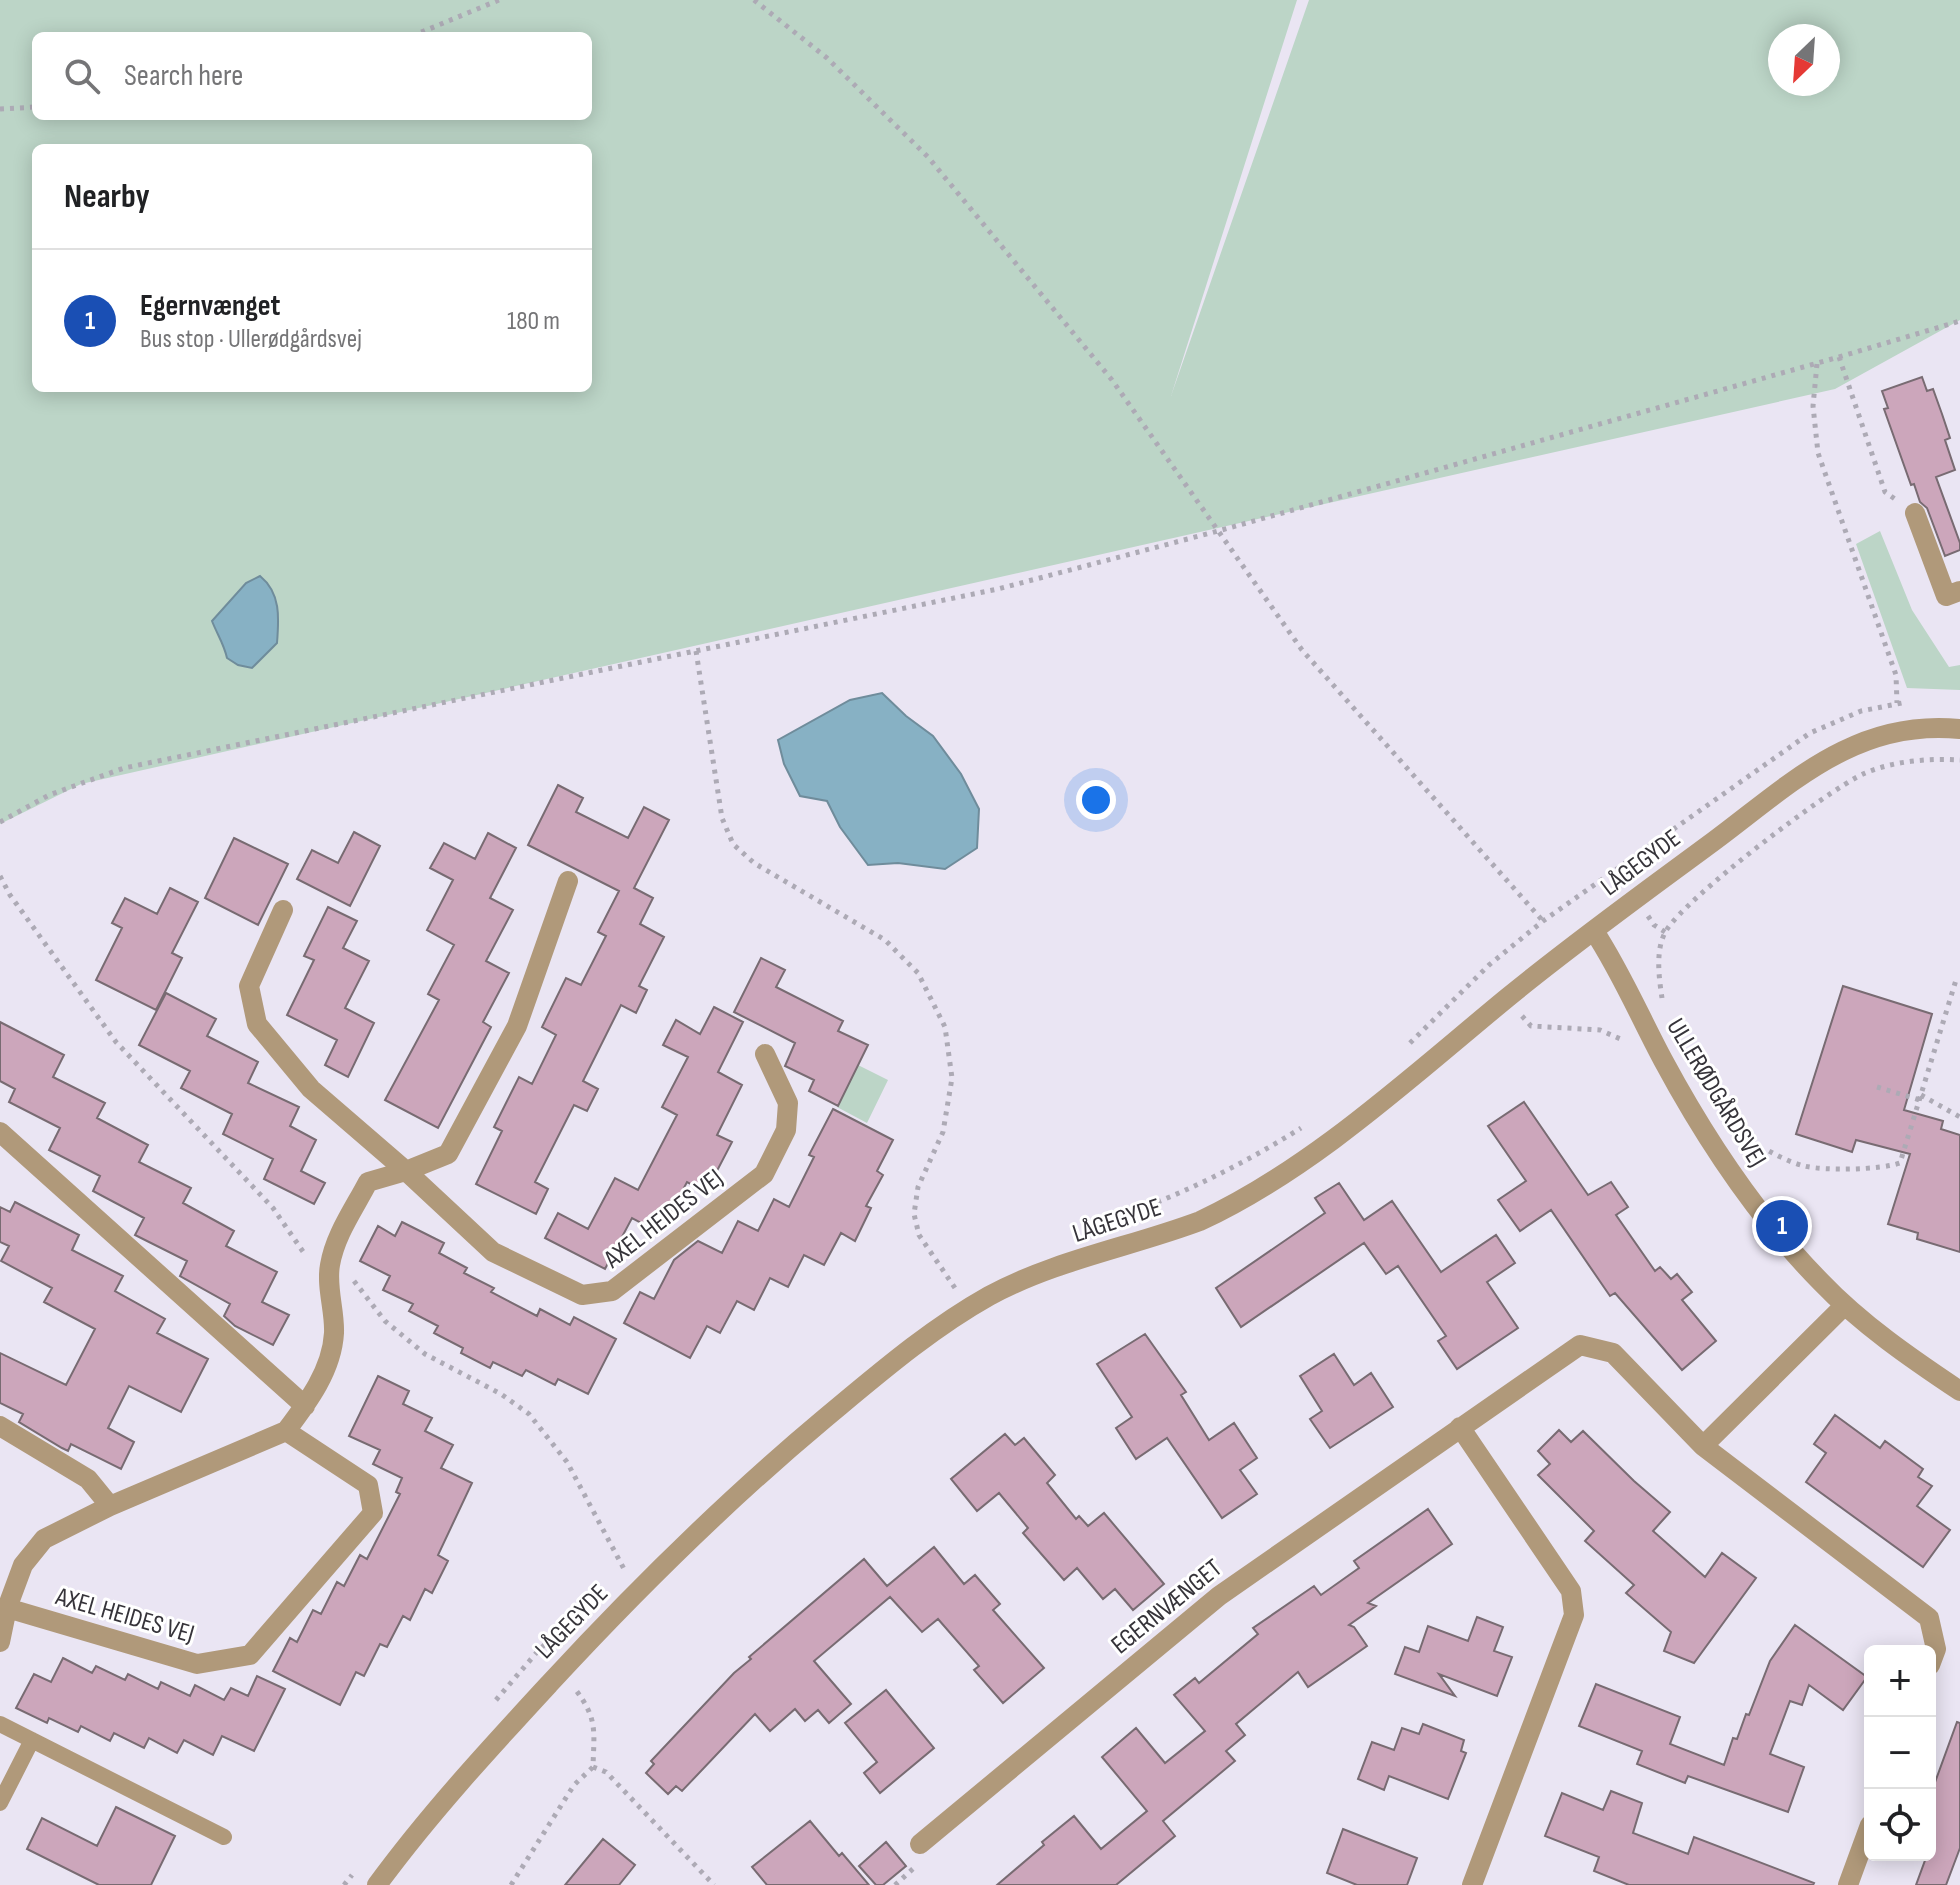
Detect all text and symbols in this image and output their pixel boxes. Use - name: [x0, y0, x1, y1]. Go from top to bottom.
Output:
- north arrow: [1768, 24, 1840, 96]
- search box: [32, 32, 592, 120]
- icon: search: [60, 54, 104, 98]
- text: Search here: [124, 58, 243, 94]
- text: Nearby: [64, 176, 150, 217]
- text: Egernvænget: [140, 288, 280, 324]
- text: 1: [85, 306, 95, 337]
- text: 180 m: [507, 306, 560, 337]
- text: Bus stop · Ullerødgårdsvej: [140, 324, 362, 355]
- your location: [1076, 780, 1116, 820]
- street label: LÅGEGYDE: [1595, 823, 1687, 903]
- street label: ULLERØDGÅRDSVEJ: [1659, 1013, 1773, 1173]
- street label: AXEL HEIDES VEJ: [598, 1163, 730, 1276]
- street label: LÅGEGYDE: [1069, 1192, 1165, 1250]
- pin: 1: [1756, 1196, 1808, 1256]
- street label: EGERNVÆNGET: [1105, 1553, 1229, 1661]
- street label: LÅGEGYDE: [529, 1578, 615, 1666]
- street label: AXEL HEIDES VEJ: [51, 1581, 198, 1651]
- map controls: [1864, 1645, 1936, 1861]
- button: +: [1864, 1645, 1936, 1717]
- button: −: [1864, 1717, 1936, 1789]
- button: locate: [1864, 1789, 1936, 1861]

